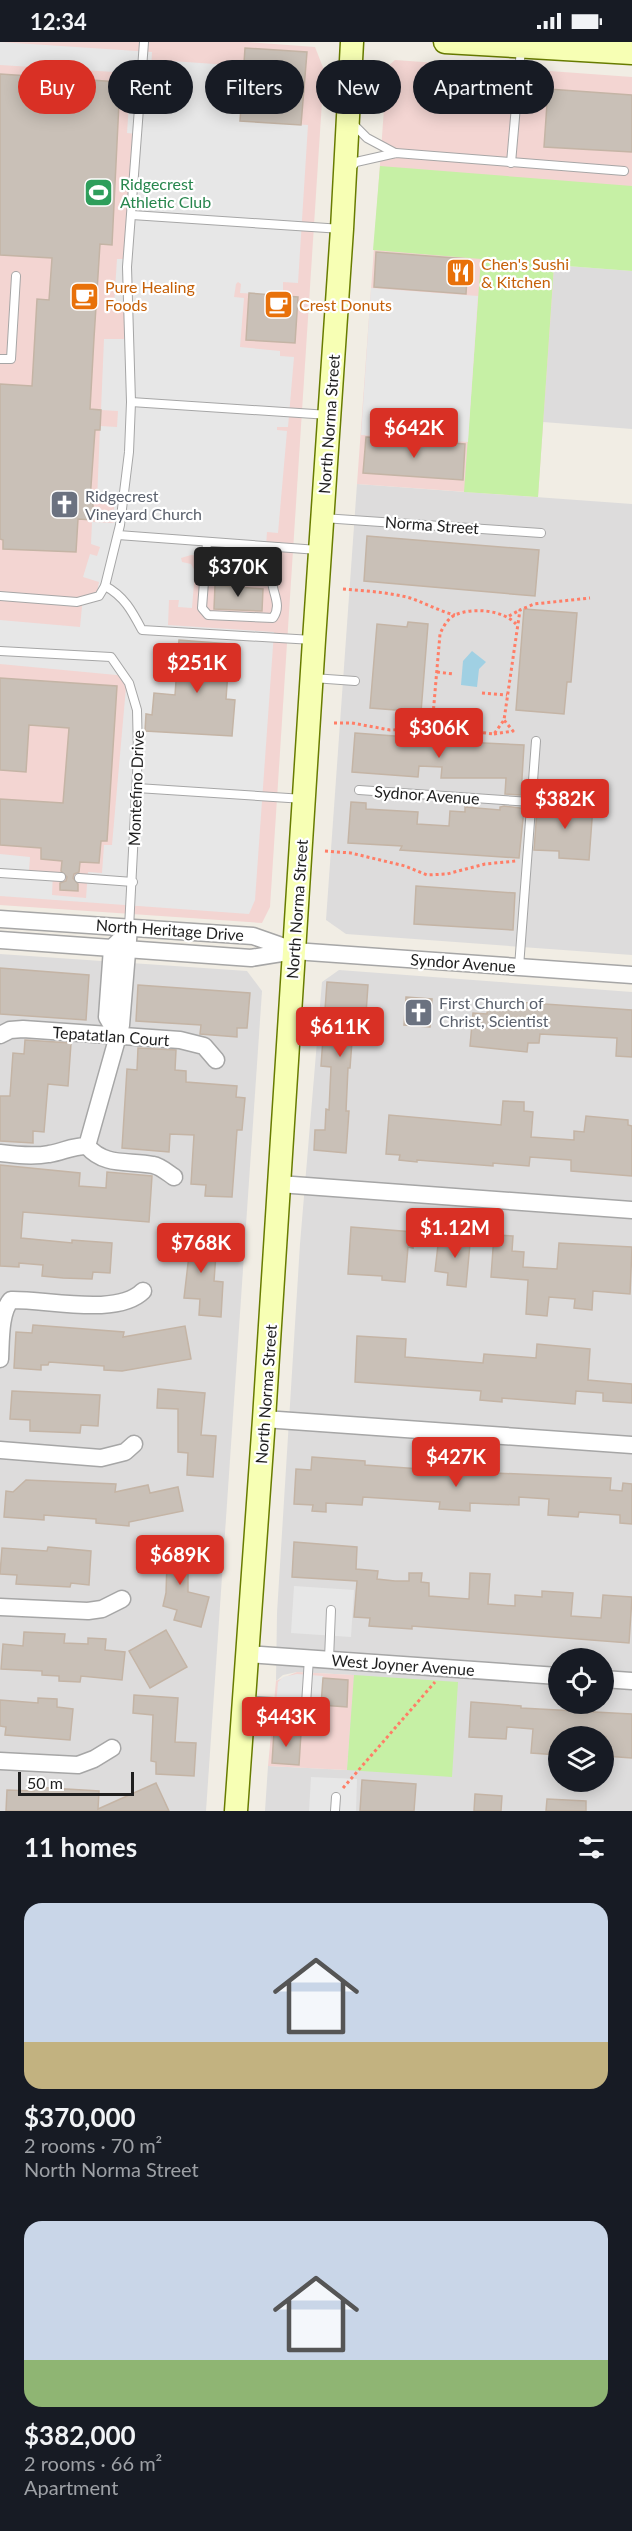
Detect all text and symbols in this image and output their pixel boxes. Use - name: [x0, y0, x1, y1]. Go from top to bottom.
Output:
- text: 12:34: [30, 8, 87, 35]
- chip: Buy: [18, 60, 96, 114]
- chip: Rent: [108, 60, 193, 114]
- chip: Filters: [205, 60, 304, 114]
- chip: New: [316, 60, 401, 114]
- chip: Apartment: [413, 60, 554, 114]
- place label: Ridgecrest Athletic Club: [120, 174, 211, 211]
- sports icon: Ridgecrest Athletic Club: [83, 177, 115, 209]
- place label: Chen's Sushi & Kitchen: [481, 254, 569, 291]
- restaurant icon: Chen's Sushi & Kitchen: [444, 257, 476, 289]
- place label: Pure Healing Foods: [105, 277, 195, 314]
- cafe icon: Pure Healing Foods: [68, 280, 100, 312]
- cafe icon: Crest Donuts: [262, 289, 294, 321]
- place label: Crest Donuts: [299, 295, 392, 314]
- street label: North Norma Street: [314, 353, 343, 494]
- pin: $642K: [372, 408, 456, 459]
- text: $642K: [384, 415, 444, 439]
- place label: Ridgecrest Vineyard Church: [85, 486, 202, 523]
- church icon: Ridgecrest Vineyard Church: [48, 489, 80, 521]
- street label: Norma Street: [384, 512, 480, 537]
- pin: $370K: [196, 547, 280, 598]
- text: $370K: [208, 554, 268, 578]
- pin: $251K: [155, 643, 239, 694]
- text: $251K: [167, 650, 227, 674]
- pin: $306K: [397, 708, 481, 759]
- text: $306K: [409, 715, 469, 739]
- street label: Montefino Drive: [124, 730, 147, 846]
- pin: $382K: [523, 779, 607, 830]
- street label: Sydnor Avenue: [374, 781, 480, 808]
- text: $382K: [535, 786, 595, 810]
- street label: North Norma Street: [282, 838, 311, 979]
- street label: North Heritage Drive: [95, 915, 245, 944]
- street label: Syndor Avenue: [410, 949, 516, 976]
- place label: First Church of Christ, Scientist: [439, 993, 549, 1030]
- church icon: First Church of Christ, Scientist: [402, 996, 434, 1028]
- pin: $611K: [298, 1007, 382, 1058]
- text: $611K: [310, 1014, 370, 1038]
- street label: Tepatatlan Court: [52, 1022, 170, 1049]
- pin: $1.12M: [406, 1208, 504, 1259]
- text: $1.12M: [420, 1215, 490, 1239]
- pin: $768K: [159, 1223, 243, 1274]
- text: $768K: [171, 1230, 231, 1254]
- street label: North Norma Street: [251, 1323, 280, 1464]
- pin: $427K: [414, 1437, 498, 1488]
- text: $427K: [426, 1444, 486, 1468]
- pin: $689K: [138, 1535, 222, 1586]
- text: $689K: [150, 1542, 210, 1566]
- map controls: [548, 1648, 614, 1792]
- button: locate: [548, 1648, 614, 1714]
- street label: West Joyner Avenue: [331, 1650, 475, 1679]
- pin: $443K: [244, 1697, 328, 1748]
- text: $443K: [256, 1704, 316, 1728]
- button: layers: [548, 1726, 614, 1792]
- scale bar: [18, 1769, 134, 1796]
- text: 50 m: [27, 1773, 63, 1792]
- text: 11 homes: [24, 1831, 137, 1863]
- icon: filters: [575, 1831, 608, 1864]
- icon: home: [262, 1942, 370, 2050]
- text: $370,000: [24, 2101, 136, 2133]
- text: 2 rooms · 70 m²: [24, 2133, 162, 2157]
- text: North Norma Street: [24, 2157, 199, 2181]
- icon: home: [262, 2260, 370, 2368]
- text: $382,000: [24, 2419, 136, 2451]
- text: 2 rooms · 66 m²: [24, 2451, 162, 2475]
- text: Apartment: [24, 2475, 118, 2499]

